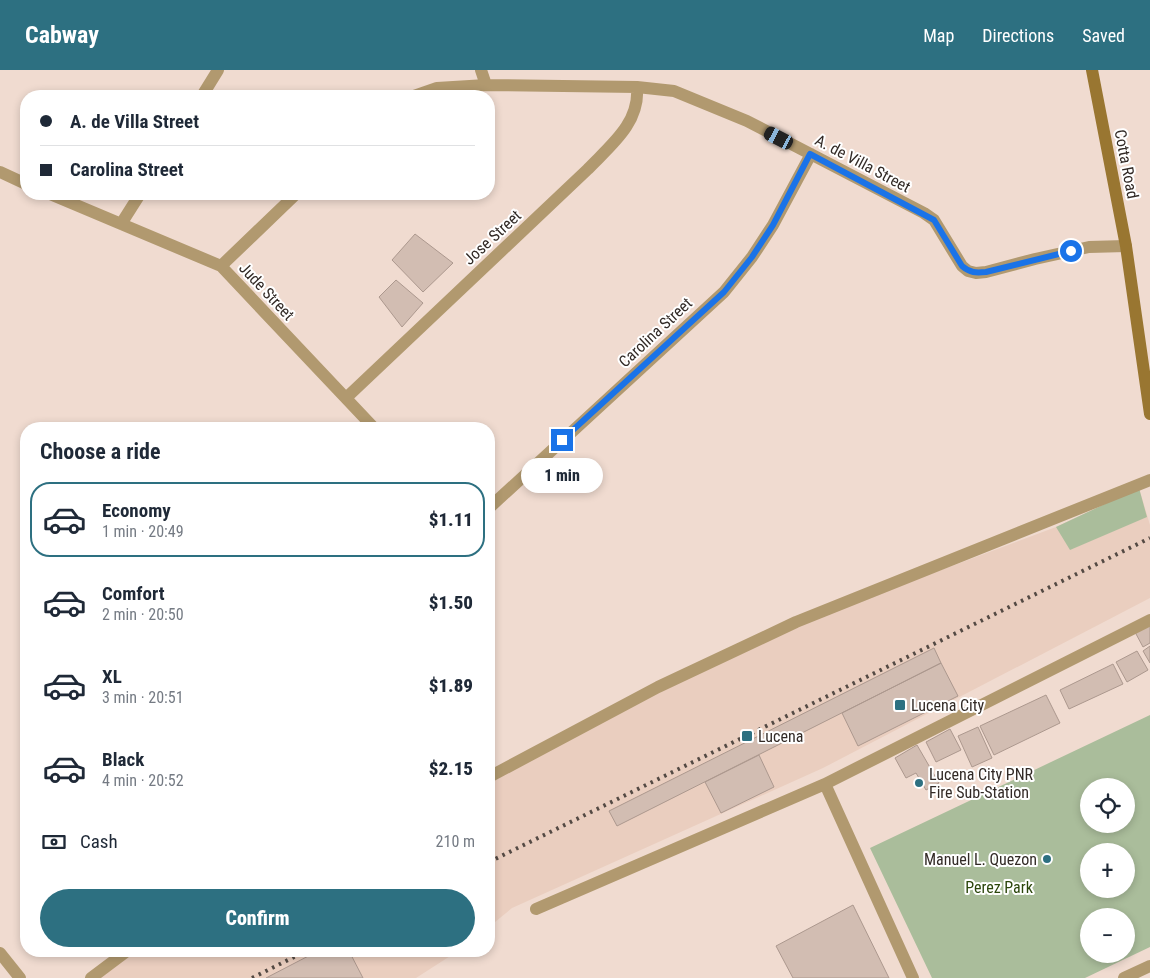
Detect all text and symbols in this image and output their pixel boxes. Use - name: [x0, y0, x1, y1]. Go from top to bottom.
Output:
- text: Cabway: [25, 21, 99, 49]
- text: Map: [923, 25, 954, 46]
- text: Directions: [982, 25, 1054, 46]
- text: Saved: [1082, 25, 1125, 46]
- text: A. de Villa Street: [70, 110, 199, 133]
- car: [762, 125, 795, 151]
- street label: Cotta Road: [1111, 128, 1143, 200]
- street label: A. de Villa Street: [812, 130, 914, 197]
- text: Carolina Street: [70, 158, 184, 181]
- street label: Jose Street: [460, 206, 525, 269]
- route start: [1060, 240, 1082, 262]
- street label: Jude Street: [235, 259, 298, 324]
- street label: Carolina Street: [615, 293, 696, 371]
- route end: [551, 429, 573, 451]
- text: Choose a ride: [40, 439, 161, 464]
- callout: 1 min: [521, 458, 603, 492]
- text: 1 min: [544, 466, 580, 485]
- icon: car: [42, 497, 87, 542]
- text: Economy: [102, 499, 171, 522]
- text: $1.11: [429, 508, 473, 531]
- text: 1 min · 20:49: [102, 522, 184, 541]
- icon: car: [42, 580, 87, 625]
- text: Comfort: [102, 582, 165, 605]
- text: $1.50: [429, 591, 473, 614]
- text: 2 min · 20:50: [102, 605, 184, 624]
- icon: car: [42, 663, 87, 708]
- text: XL: [102, 665, 122, 688]
- text: $1.89: [429, 674, 473, 697]
- text: 3 min · 20:51: [102, 688, 184, 707]
- place label: Lucena City: [911, 696, 984, 715]
- marker: Lucena City: [893, 698, 907, 712]
- place label: Lucena: [758, 727, 803, 746]
- marker: Lucena: [740, 729, 754, 743]
- icon: car: [42, 746, 87, 791]
- text: Black: [102, 748, 144, 771]
- text: $2.15: [429, 757, 473, 780]
- place label: Lucena City PNR Fire Sub-Station: [929, 765, 1034, 802]
- text: 4 min · 20:52: [102, 771, 184, 790]
- marker: Lucena City PNR Fire Sub-Station: [913, 777, 925, 789]
- map controls: [1080, 778, 1135, 963]
- button: locate: [1080, 778, 1135, 833]
- icon: cash: [40, 828, 68, 856]
- text: Cash: [80, 830, 118, 853]
- text: 210 m: [436, 832, 475, 851]
- button: +: [1080, 843, 1135, 898]
- place label: Manuel L. Quezon: [924, 850, 1037, 869]
- marker: Manuel L. Quezon: [1041, 853, 1053, 865]
- park label: Perez Park: [965, 878, 1034, 897]
- button: Confirm: [40, 889, 475, 947]
- button: −: [1080, 908, 1135, 963]

